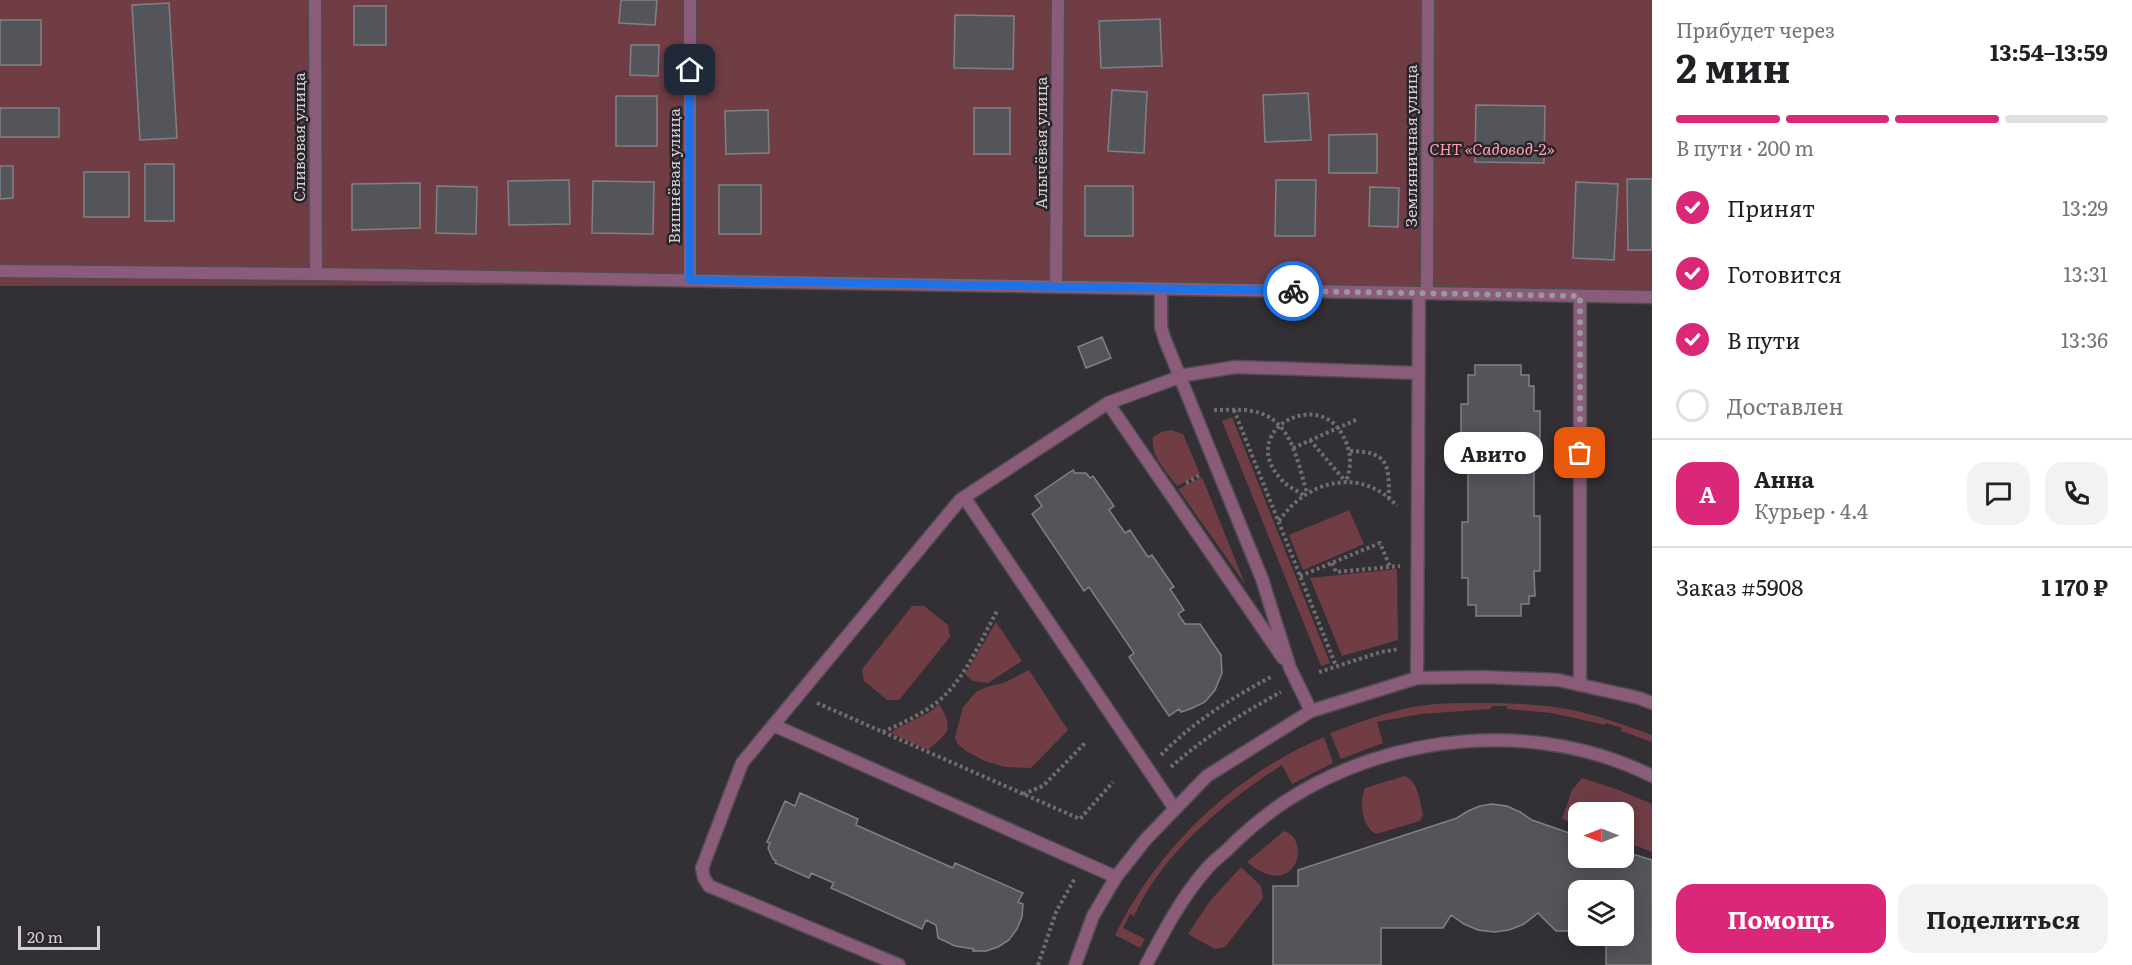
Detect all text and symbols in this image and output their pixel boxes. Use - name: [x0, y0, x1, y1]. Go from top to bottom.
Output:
- text: Прибудет через: [1676, 14, 1835, 44]
- text: 13:54–13:59: [1990, 35, 2108, 68]
- text: 2 мин: [1676, 37, 1790, 95]
- pin: [664, 44, 715, 95]
- icon: home: [673, 53, 706, 86]
- street label: Земляничная улица: [1398, 64, 1422, 227]
- street label: Сливовая улица: [286, 72, 310, 202]
- street label: Алычёвая улица: [1028, 76, 1052, 209]
- street label: Вишнёвая улица: [661, 108, 685, 244]
- text: В пути · 200 m: [1676, 132, 1814, 162]
- park label: СНТ «Садовод-2»: [1429, 136, 1555, 160]
- icon: check: [1676, 191, 1709, 224]
- text: Принят: [1727, 191, 1815, 224]
- text: 13:29: [2062, 192, 2108, 222]
- icon: check: [1676, 257, 1709, 290]
- text: Готовится: [1727, 257, 1842, 290]
- text: 13:31: [2064, 258, 2108, 288]
- courier: [1263, 261, 1323, 321]
- icon: bike: [1277, 275, 1310, 308]
- icon: check: [1676, 323, 1709, 356]
- text: В пути: [1727, 323, 1800, 356]
- text: 13:36: [2061, 324, 2108, 354]
- text: Доставлен: [1727, 389, 1844, 422]
- pin: [1554, 427, 1605, 478]
- callout: Авито: [1445, 432, 1544, 474]
- icon: bag: [1563, 436, 1596, 469]
- text: Авито: [1461, 438, 1526, 468]
- text: Анна: [1754, 462, 1814, 495]
- button: chat: [1967, 462, 2030, 525]
- button: phone: [2045, 462, 2108, 525]
- text: А: [1699, 477, 1716, 510]
- text: Курьер · 4.4: [1754, 495, 1868, 525]
- text: Заказ #5908: [1676, 570, 1803, 603]
- text: 1 170 ₽: [2041, 570, 2108, 603]
- north arrow: [1568, 802, 1634, 868]
- map controls: [1568, 802, 1634, 946]
- button: layers: [1568, 880, 1634, 946]
- button: Помощь: [1676, 884, 1886, 953]
- button: Поделиться: [1898, 884, 2108, 953]
- scale bar: [18, 923, 100, 950]
- text: 20 m: [27, 924, 63, 948]

